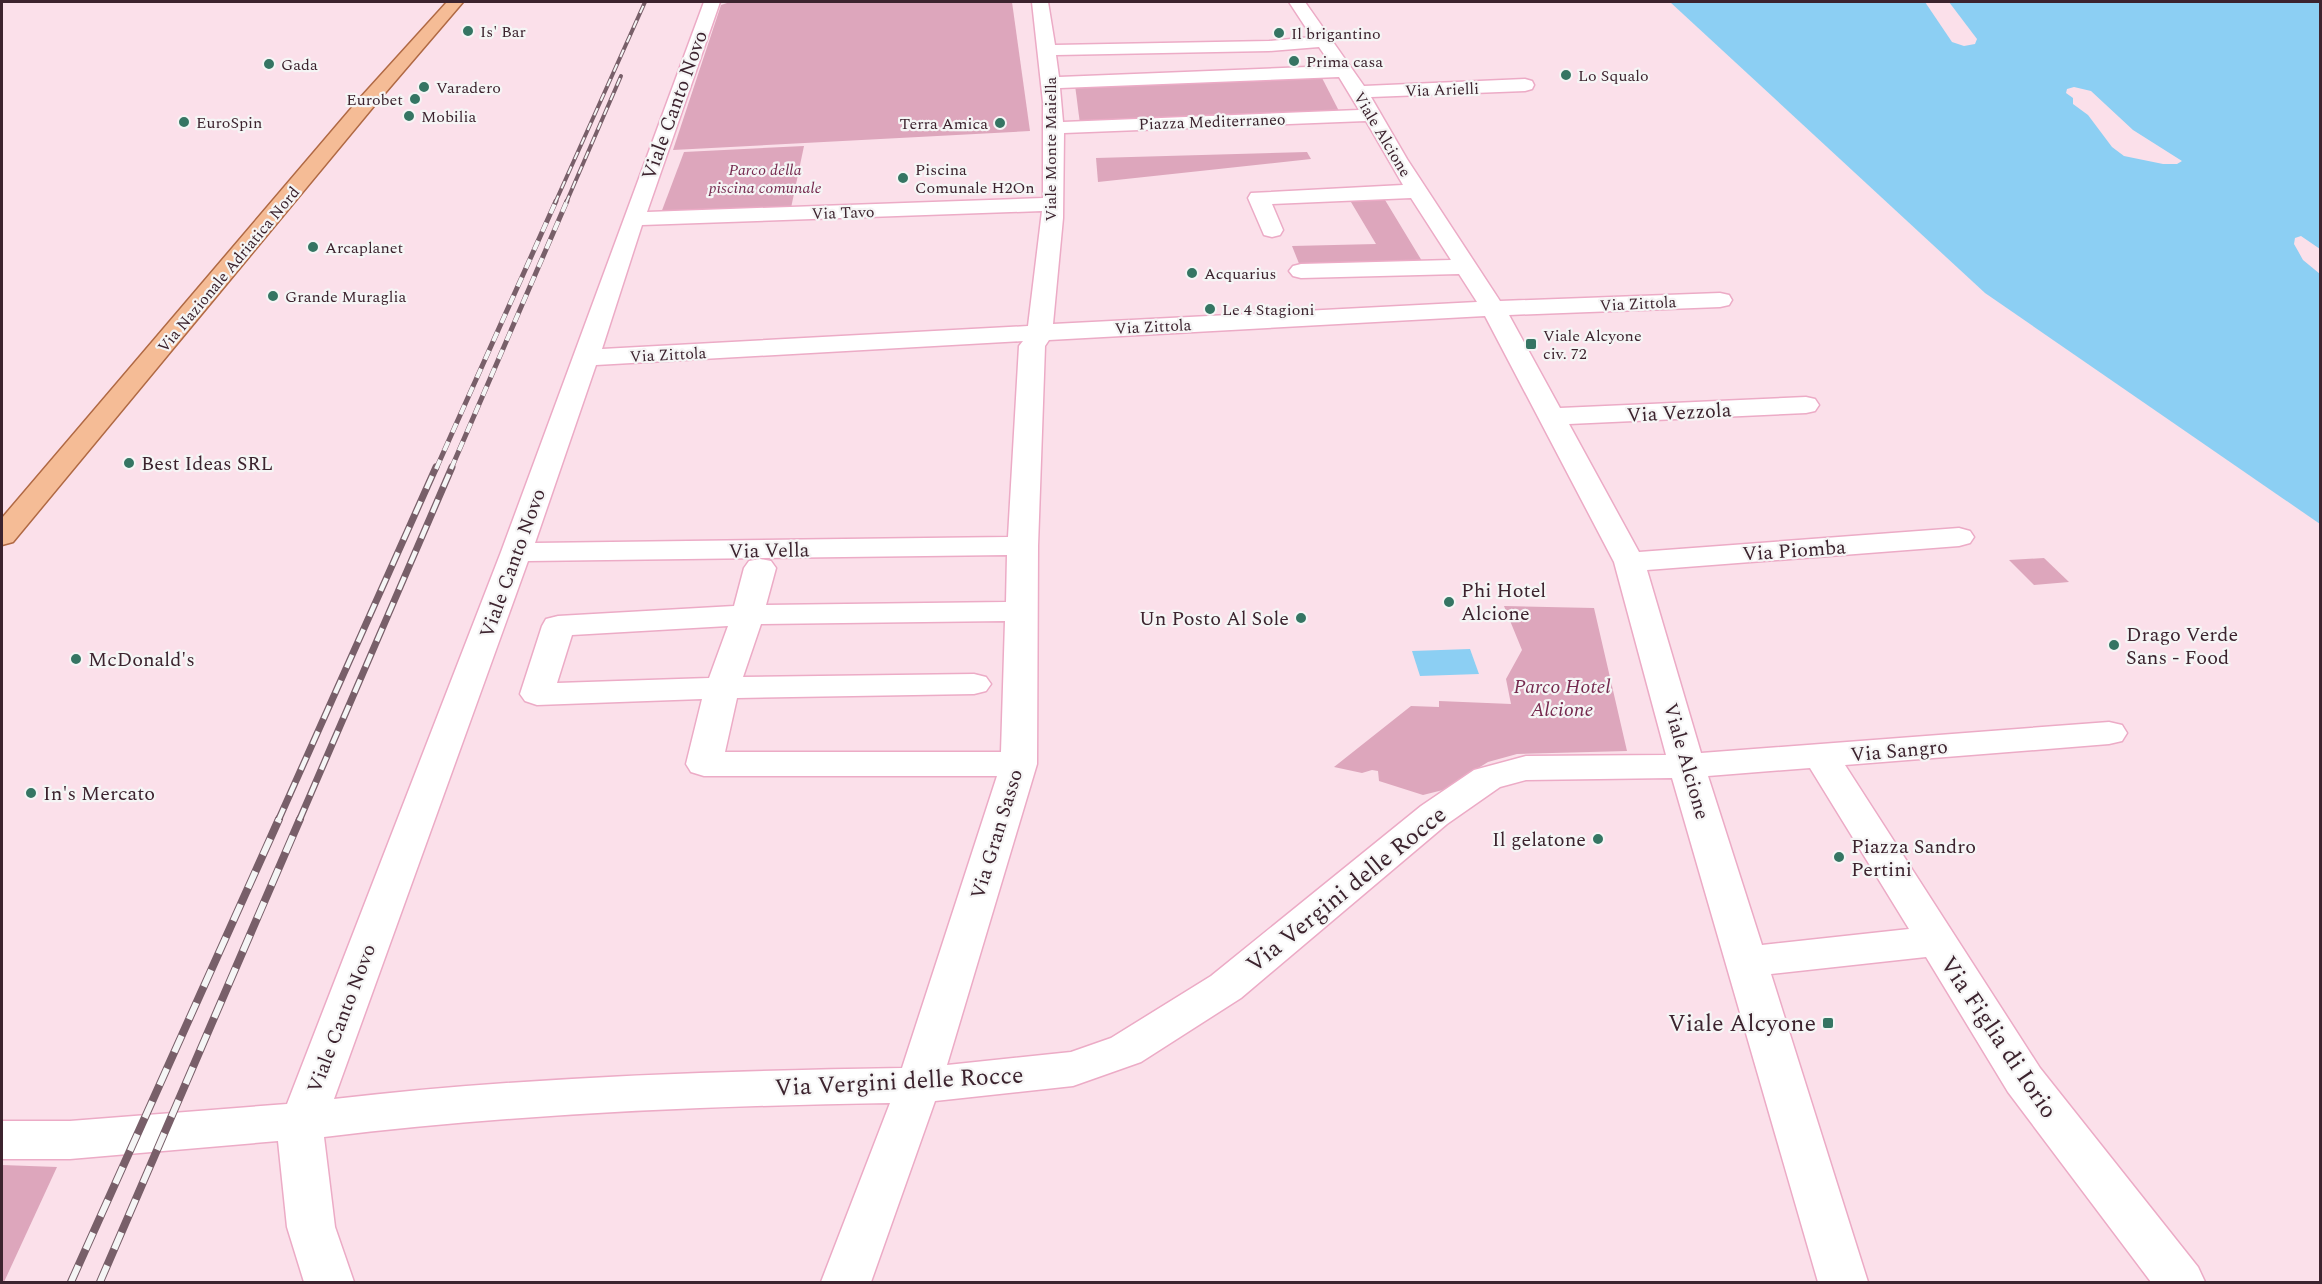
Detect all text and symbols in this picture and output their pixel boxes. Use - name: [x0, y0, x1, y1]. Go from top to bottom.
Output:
- place label: Is' Bar: [480, 20, 526, 44]
- place label: Il brigantino: [1291, 22, 1381, 46]
- marker: Is' Bar: [461, 24, 475, 38]
- street label: Viale Canto Novo: [634, 26, 716, 184]
- marker: Il brigantino: [1272, 26, 1286, 40]
- place label: Prima casa: [1306, 50, 1383, 74]
- place label: Gada: [281, 53, 318, 77]
- marker: Prima casa: [1287, 54, 1301, 68]
- marker: Gada: [262, 57, 276, 71]
- place label: Lo Squalo: [1578, 64, 1649, 88]
- marker: Lo Squalo: [1559, 68, 1573, 82]
- place label: Varadero: [436, 76, 501, 100]
- street label: Viale Monte Maiella: [1039, 76, 1063, 221]
- street label: Via Arielli: [1405, 77, 1480, 103]
- marker: Varadero: [417, 80, 431, 94]
- street label: Viale Alcione: [1347, 87, 1417, 182]
- place label: Eurobet: [346, 88, 403, 112]
- marker: Eurobet: [408, 92, 422, 106]
- place label: Mobilia: [421, 105, 477, 129]
- street label: Piazza Mediterraneo: [1138, 107, 1286, 137]
- marker: Mobilia: [402, 109, 416, 123]
- place label: EuroSpin: [196, 111, 262, 135]
- place label: Terra Amica: [899, 112, 988, 136]
- marker: EuroSpin: [177, 115, 191, 129]
- marker: Terra Amica: [993, 116, 1007, 130]
- park label: Parco della piscina comunale: [707, 158, 822, 200]
- place label: Piscina Comunale H2On: [915, 158, 1035, 200]
- marker: Piscina Comunale H2On: [896, 171, 910, 185]
- street label: Via Nazionale Adriatica Nord: [152, 181, 306, 358]
- street label: Via Tavo: [811, 200, 875, 226]
- place label: Arcaplanet: [325, 236, 403, 260]
- marker: Arcaplanet: [306, 240, 320, 254]
- place label: Acquarius: [1204, 262, 1276, 286]
- marker: Acquarius: [1185, 266, 1199, 280]
- place label: Grande Muraglia: [285, 285, 406, 309]
- marker: Grande Muraglia: [266, 289, 280, 303]
- street label: Via Zittola: [1599, 290, 1677, 318]
- place label: Le 4 Stagioni: [1222, 298, 1315, 322]
- marker: Le 4 Stagioni: [1203, 302, 1217, 316]
- street label: Via Zittola: [1114, 313, 1192, 341]
- place label: Viale Alcyone civ. 72: [1543, 324, 1642, 366]
- marker: Viale Alcyone civ. 72: [1524, 337, 1538, 351]
- street label: Via Zittola: [629, 341, 707, 369]
- street label: Via Vezzola: [1626, 395, 1732, 431]
- place label: Best Ideas SRL: [141, 449, 273, 479]
- marker: Best Ideas SRL: [122, 456, 136, 470]
- street label: Viale Canto Novo: [472, 484, 554, 642]
- street label: Via Piomba: [1741, 532, 1847, 570]
- street label: Via Vella: [728, 535, 810, 567]
- place label: Phi Hotel Alcione: [1461, 576, 1546, 629]
- marker: Phi Hotel Alcione: [1442, 595, 1456, 609]
- place label: Un Posto Al Sole: [1139, 604, 1289, 634]
- marker: Un Posto Al Sole: [1294, 611, 1308, 625]
- place label: Drago Verde Sans - Food: [2126, 620, 2238, 673]
- marker: Drago Verde Sans - Food: [2107, 638, 2121, 652]
- place label: McDonald's: [88, 645, 195, 675]
- marker: McDonald's: [69, 652, 83, 666]
- park label: Parco Hotel Alcione: [1513, 672, 1611, 725]
- street label: Viale Alcione: [1655, 699, 1717, 823]
- street label: Via Sangro: [1849, 732, 1949, 770]
- street label: Via Gran Sasso: [963, 766, 1031, 903]
- place label: In's Mercato: [43, 779, 155, 809]
- marker: In's Mercato: [24, 786, 38, 800]
- street label: Via Vergini delle Rocce: [1239, 797, 1455, 982]
- place label: Il gelatone: [1492, 825, 1586, 855]
- marker: Il gelatone: [1591, 832, 1605, 846]
- place label: Piazza Sandro Pertini: [1851, 832, 1976, 885]
- marker: Piazza Sandro Pertini: [1832, 850, 1846, 864]
- street label: Viale Canto Novo: [300, 940, 384, 1097]
- street label: Via Figlia di Iorio: [1930, 949, 2066, 1126]
- place label: Viale Alcyone: [1668, 1006, 1816, 1042]
- marker: Viale Alcyone: [1821, 1016, 1835, 1030]
- street label: Via Vergini delle Rocce: [774, 1058, 1024, 1106]

